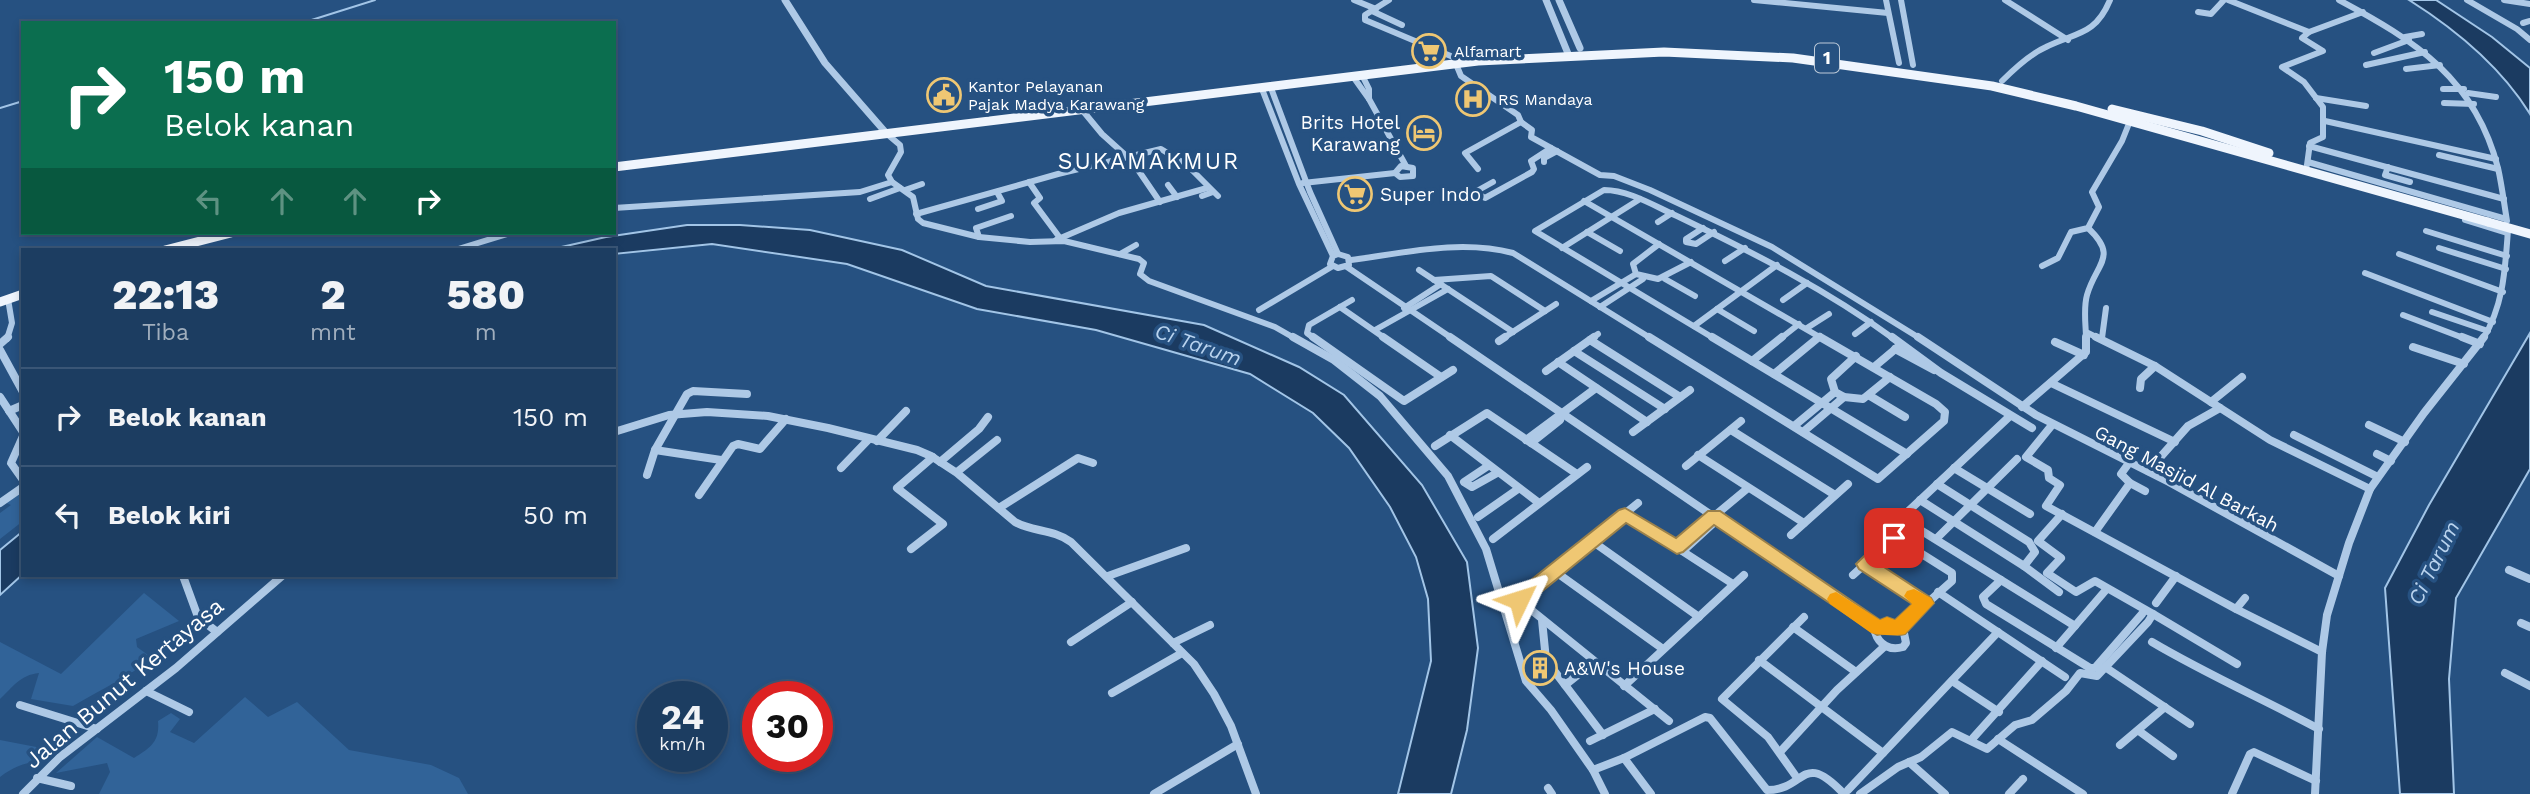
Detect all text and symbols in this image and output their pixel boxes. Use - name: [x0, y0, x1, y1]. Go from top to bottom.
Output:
- supermarket icon: Alfamart: [1410, 32, 1448, 70]
- place label: Alfamart: [1454, 42, 1522, 61]
- road number: 1: [1815, 44, 1839, 72]
- text: 150 m: [164, 47, 305, 105]
- icon: right: [49, 49, 140, 140]
- public building icon: Kantor Pelayanan Pajak Madya Karawang: [925, 76, 963, 114]
- place label: Kantor Pelayanan Pajak Madya Karawang: [968, 77, 1145, 114]
- hospital icon: RS Mandaya: [1454, 80, 1492, 118]
- place label: RS Mandaya: [1498, 90, 1593, 109]
- text: Belok kanan: [164, 106, 354, 144]
- place label: Brits Hotel Karawang: [1301, 111, 1401, 156]
- hotel icon: Brits Hotel Karawang: [1405, 114, 1443, 152]
- district label: SUKAMAKMUR: [1058, 148, 1240, 175]
- supermarket icon: Super Indo: [1336, 175, 1374, 213]
- icon: left: [190, 182, 228, 220]
- icon: ahead: [263, 182, 301, 220]
- icon: ahead: [336, 182, 374, 220]
- icon: right: [409, 182, 447, 220]
- place label: Super Indo: [1380, 183, 1481, 206]
- text: 22:13: [112, 270, 219, 319]
- text: 2: [320, 270, 345, 319]
- text: 580: [447, 270, 525, 319]
- water label: Ci Tarum: [1152, 318, 1245, 371]
- text: Tiba: [142, 319, 189, 346]
- text: mnt: [310, 319, 356, 346]
- text: m: [475, 319, 497, 346]
- icon: right: [49, 398, 87, 436]
- text: Belok kanan: [108, 402, 267, 432]
- text: 150 m: [513, 402, 588, 432]
- street label: Gang Masjid Al Barkah: [2091, 420, 2283, 537]
- icon: left: [49, 496, 87, 534]
- text: Belok kiri: [108, 500, 231, 530]
- text: 50 m: [523, 500, 588, 530]
- pin: [1864, 508, 1924, 568]
- water label: Ci Tarum: [2403, 517, 2464, 609]
- icon: arrive: [1875, 519, 1913, 557]
- position arrow: [1482, 563, 1556, 637]
- street label: Jalan Bunut Kertayasa: [20, 592, 229, 774]
- building icon: A&W's House: [1521, 649, 1559, 687]
- place label: A&W's House: [1564, 657, 1685, 680]
- speed limit sign: 30: [742, 681, 833, 772]
- text: 24: [661, 696, 704, 738]
- text: km/h: [659, 733, 706, 754]

